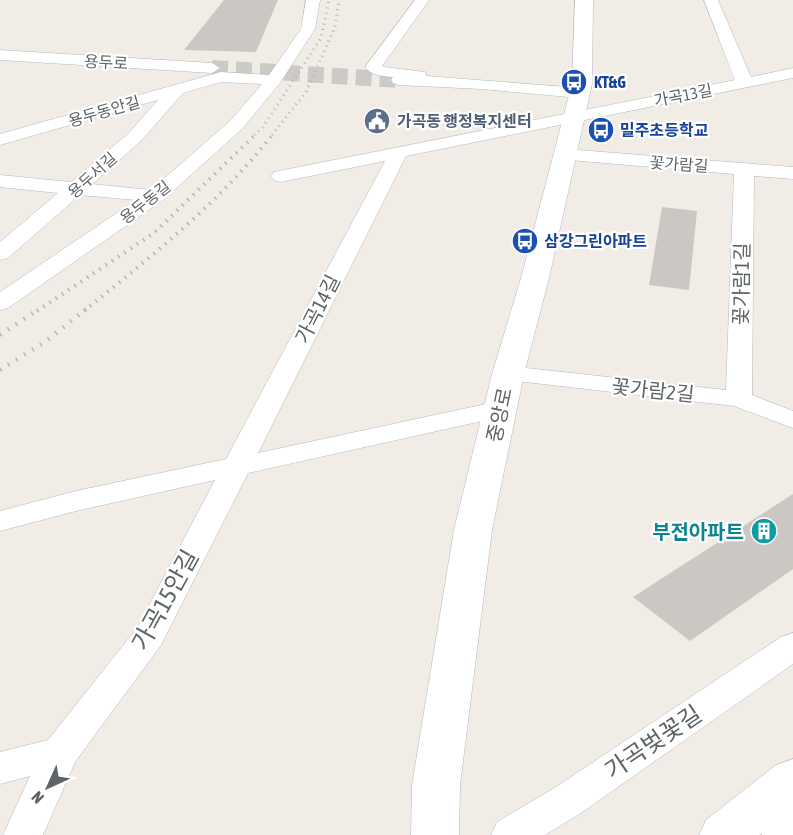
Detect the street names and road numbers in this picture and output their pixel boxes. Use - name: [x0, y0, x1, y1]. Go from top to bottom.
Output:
- street label: 용두로: [83, 52, 129, 72]
- street label: 가곡13길: [652, 81, 714, 109]
- street label: 용두동안길: [66, 92, 142, 130]
- street label: 용두서길: [64, 149, 120, 201]
- street label: 꽃가람길: [649, 153, 709, 175]
- street label: 용두동길: [116, 177, 174, 227]
- street label: 꽃가람1길: [729, 242, 753, 326]
- street label: 가곡14길: [290, 271, 344, 347]
- street label: 꽃가람2길: [611, 374, 695, 406]
- street label: 중앙로: [482, 386, 516, 444]
- street label: 가곡15안길: [126, 545, 204, 655]
- street label: 가곡벚꽃길: [600, 700, 706, 784]

